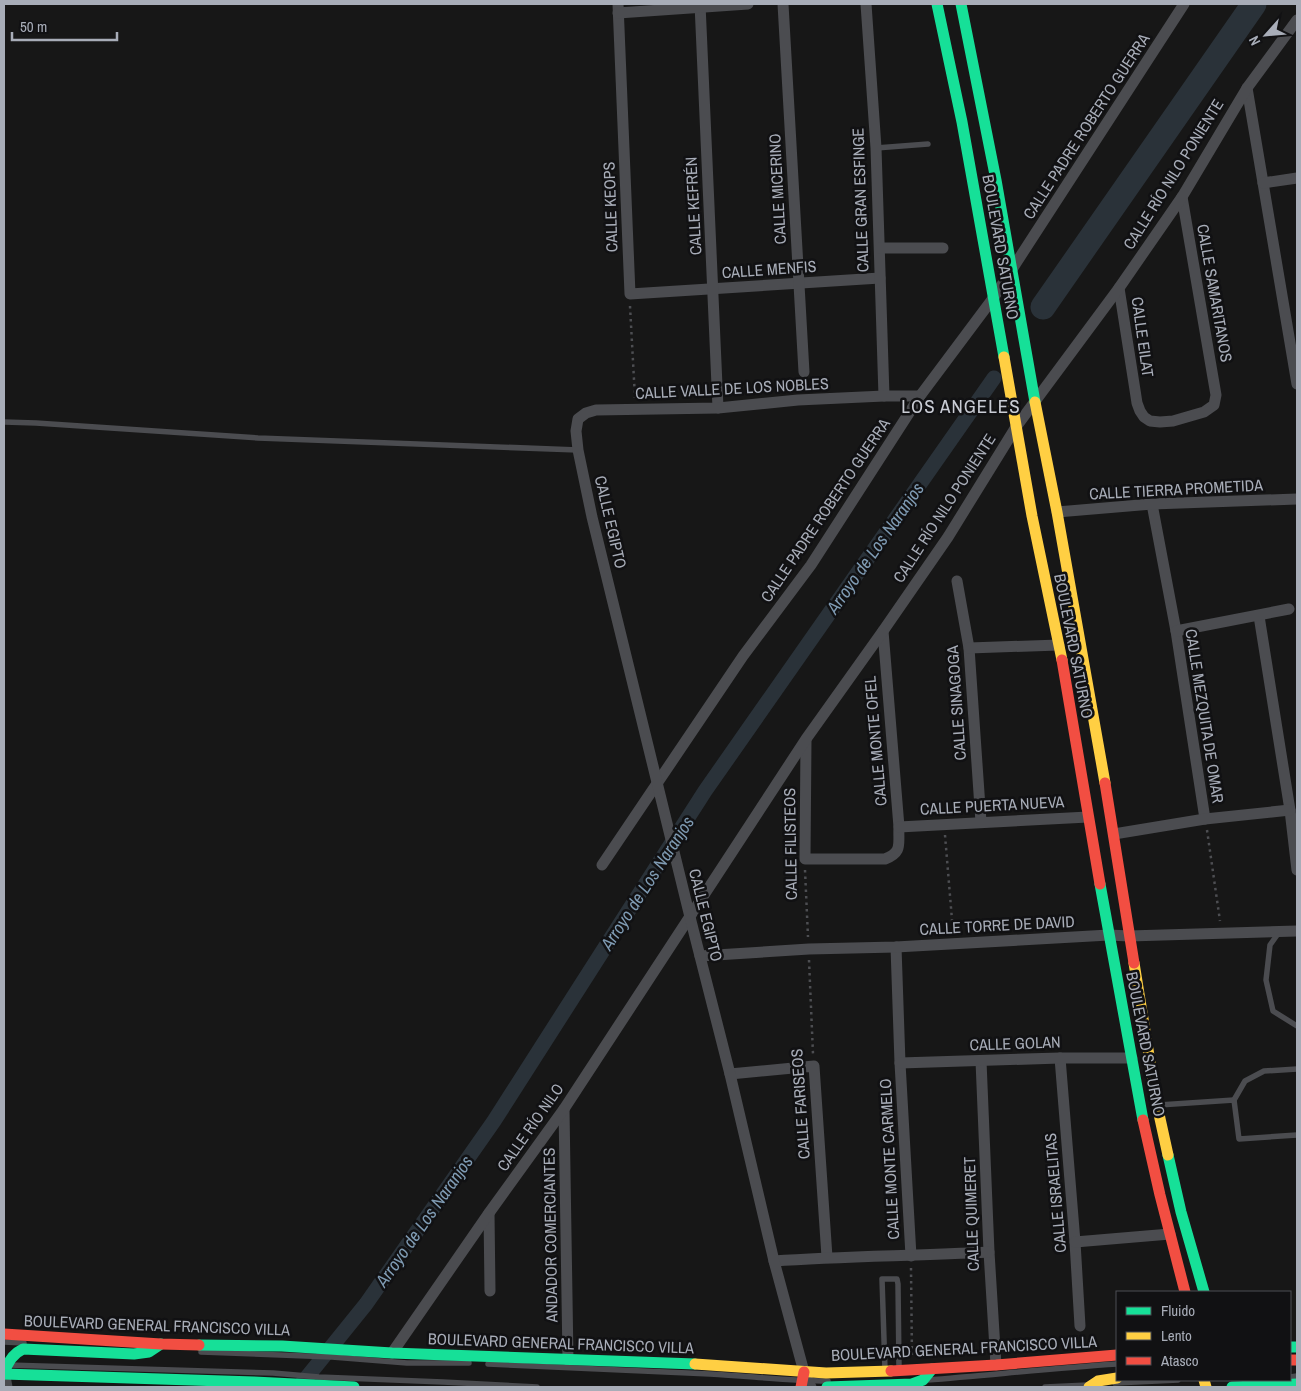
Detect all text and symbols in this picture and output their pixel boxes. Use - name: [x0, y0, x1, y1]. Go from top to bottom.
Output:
- scale bar: [12, 10, 118, 42]
- north arrow: [1241, 10, 1291, 60]
- text: 50 m: [20, 16, 47, 37]
- street label: CALLE PADRE ROBERTO GUERRA: [1018, 29, 1155, 223]
- text: N: [1245, 33, 1264, 49]
- street label: CALLE RÍO NILO PONIENTE: [1118, 95, 1228, 253]
- street label: CALLE GRAN ESFINGE: [846, 127, 874, 273]
- street label: CALLE MICERINO: [763, 133, 791, 245]
- street label: CALLE KEFRÉN: [679, 156, 707, 256]
- street label: CALLE KEOPS: [597, 161, 623, 253]
- street label: BOULEVARD SATURNO: [977, 173, 1025, 321]
- street label: CALLE SAMARITANOS: [1192, 222, 1238, 364]
- street label: CALLE MENFIS: [721, 255, 817, 283]
- street label: CALLE EILAT: [1126, 295, 1160, 379]
- street label: CALLE VALLE DE LOS NOBLES: [635, 372, 830, 404]
- district label: LOS ANGELES: [901, 393, 1021, 419]
- street label: CALLE PADRE ROBERTO GUERRA: [755, 414, 895, 606]
- street label: CALLE RÍO NILO PONIENTE: [888, 429, 1000, 587]
- street label: CALLE EGIPTO: [590, 473, 632, 571]
- street label: CALLE TIERRA PROMETIDA: [1089, 473, 1264, 505]
- water label: Arroyo de Los Naranjos: [820, 477, 930, 619]
- street label: BOULEVARD SATURNO: [1049, 572, 1099, 720]
- street label: CALLE MEZQUITA DE OMAR: [1180, 627, 1230, 805]
- street label: CALLE SINAGOGA: [941, 645, 971, 761]
- street label: CALLE MONTE OFEL: [858, 674, 892, 807]
- street label: CALLE FILISTEOS: [778, 787, 802, 900]
- street label: CALLE PUERTA NUEVA: [919, 790, 1065, 820]
- water label: Arroyo de Los Naranjos: [594, 811, 700, 956]
- street label: CALLE EGIPTO: [684, 866, 728, 964]
- street label: CALLE TORRE DE DAVID: [919, 910, 1075, 940]
- street label: BOULEVARD SATURNO: [1121, 970, 1171, 1118]
- street label: CALLE GOLAN: [969, 1030, 1061, 1056]
- street label: CALLE FARISEOS: [785, 1048, 815, 1160]
- street label: CALLE MONTE CARMELO: [874, 1078, 904, 1240]
- street label: CALLE RÍO NILO: [491, 1079, 569, 1175]
- street label: CALLE ISRAELITAS: [1039, 1132, 1071, 1254]
- street label: ANDADOR COMERCIANTES: [537, 1147, 563, 1324]
- water label: Arroyo de Los Naranjos: [369, 1150, 479, 1292]
- street label: CALLE QUIMERET: [958, 1156, 984, 1272]
- legend: [1116, 1291, 1291, 1381]
- text: Fluido: [1161, 1300, 1195, 1321]
- street label: BOULEVARD GENERAL FRANCISCO VILLA: [24, 1309, 291, 1341]
- text: Lento: [1161, 1325, 1192, 1346]
- street label: BOULEVARD GENERAL FRANCISCO VILLA: [428, 1327, 695, 1359]
- street label: BOULEVARD GENERAL FRANCISCO VILLA: [831, 1330, 1098, 1366]
- text: Atasco: [1160, 1350, 1199, 1371]

